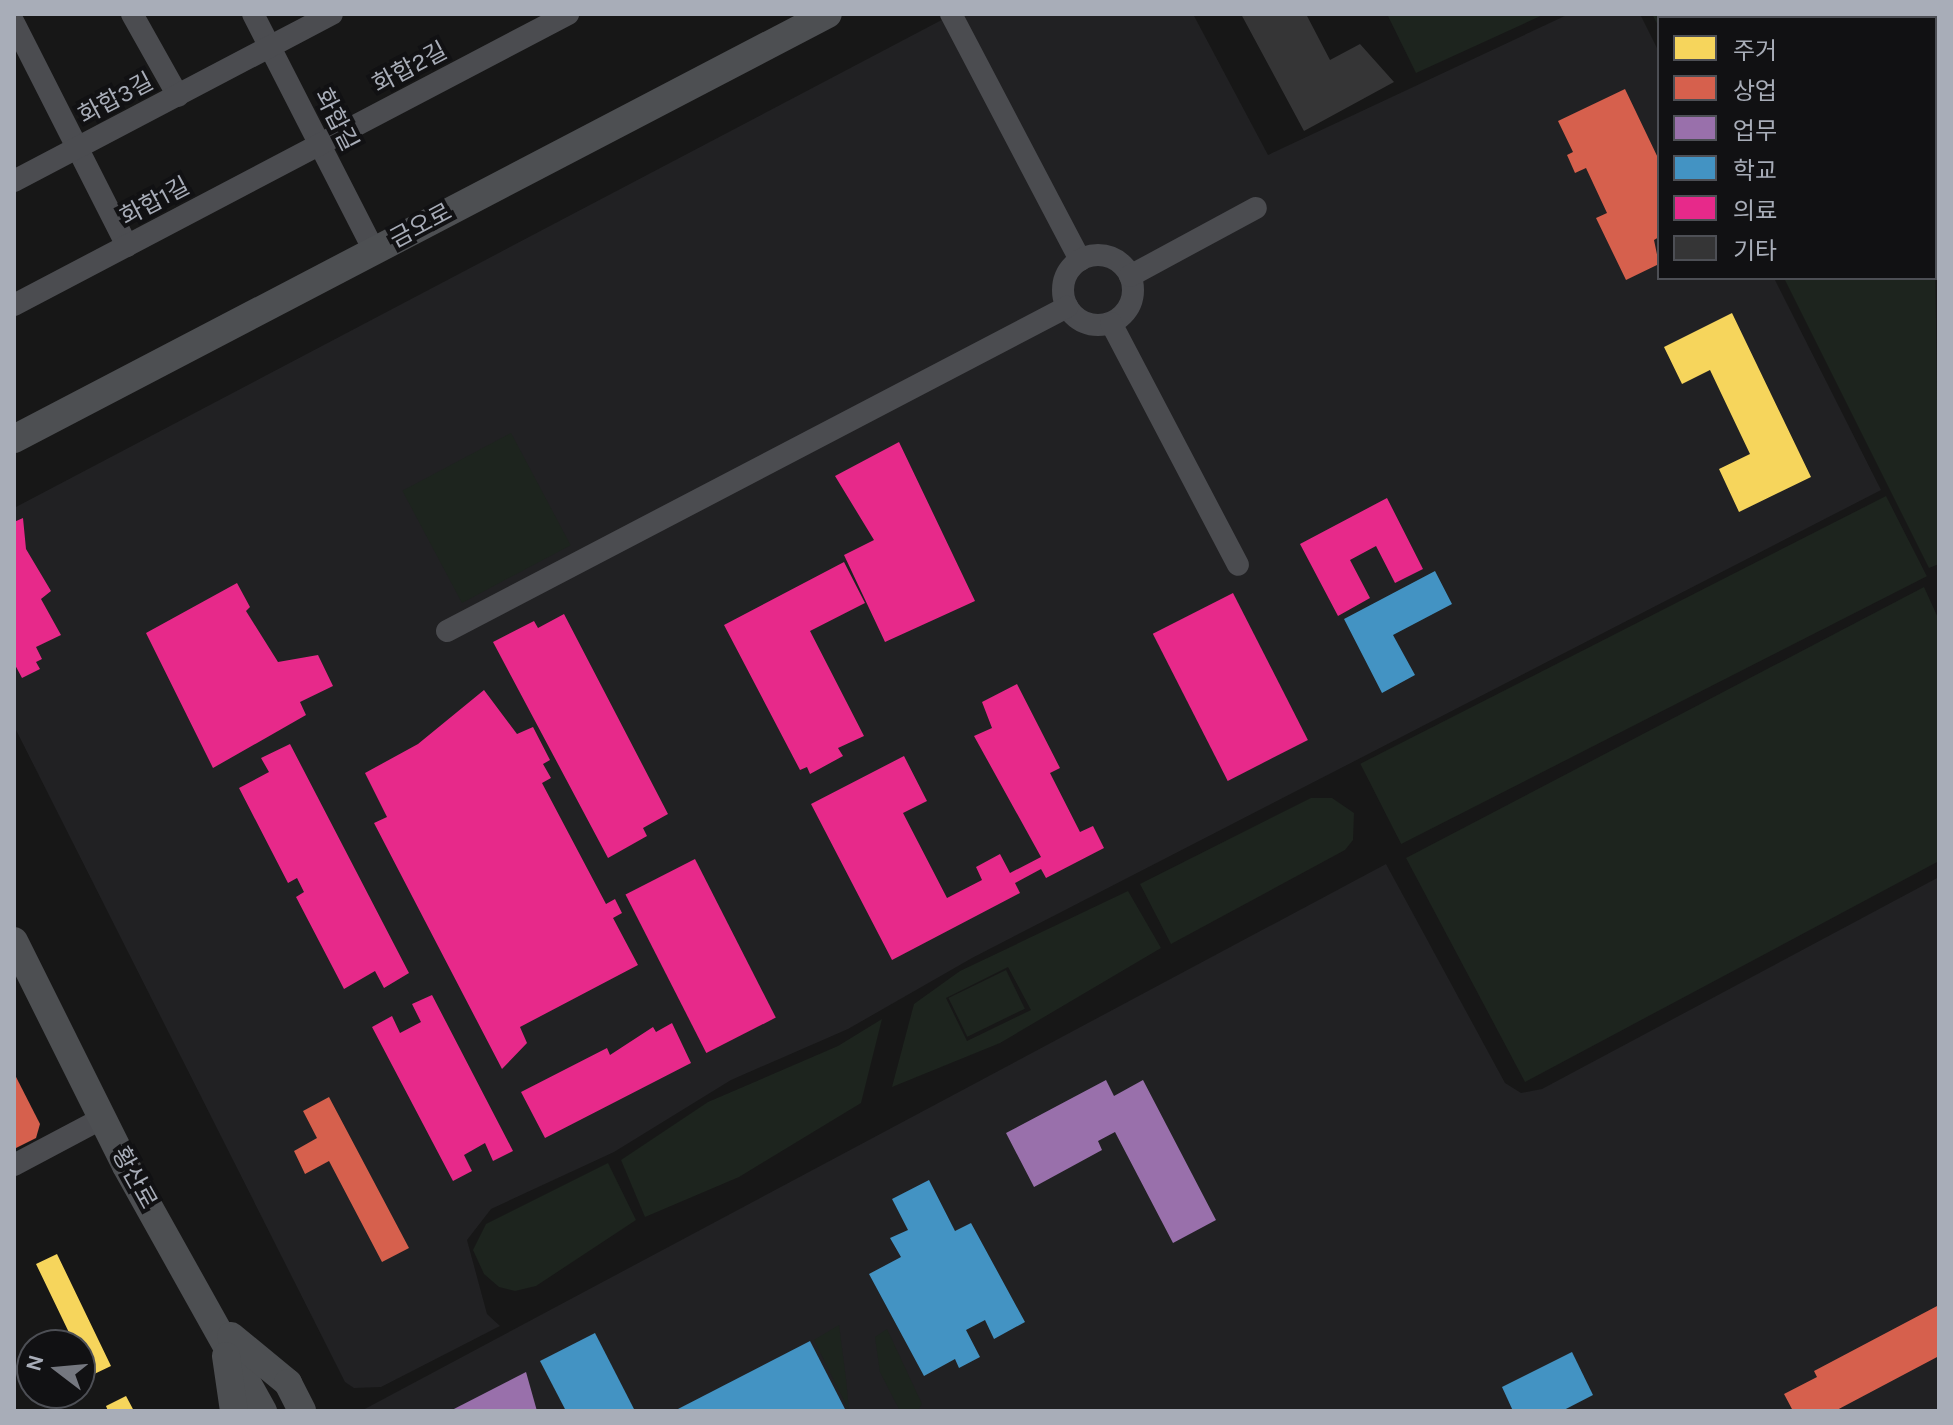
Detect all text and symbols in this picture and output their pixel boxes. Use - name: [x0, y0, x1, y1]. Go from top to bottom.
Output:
- legend: [1657, 16, 1937, 280]
- street label: 화합2길: [368, 36, 452, 100]
- text: 주거: [1733, 37, 1777, 65]
- street label: 화합3길: [74, 67, 158, 131]
- text: 상업: [1733, 77, 1777, 105]
- street label: 화합길: [308, 84, 364, 156]
- text: 업무: [1733, 117, 1777, 145]
- text: 학교: [1733, 157, 1777, 185]
- street label: 화합1길: [115, 172, 195, 232]
- text: 의료: [1733, 197, 1777, 225]
- street label: 금오로: [385, 198, 457, 254]
- text: 기타: [1733, 237, 1777, 265]
- street label: 황산로: [105, 1142, 163, 1214]
- north arrow: [16, 1329, 96, 1409]
- text: N: [20, 1352, 50, 1374]

